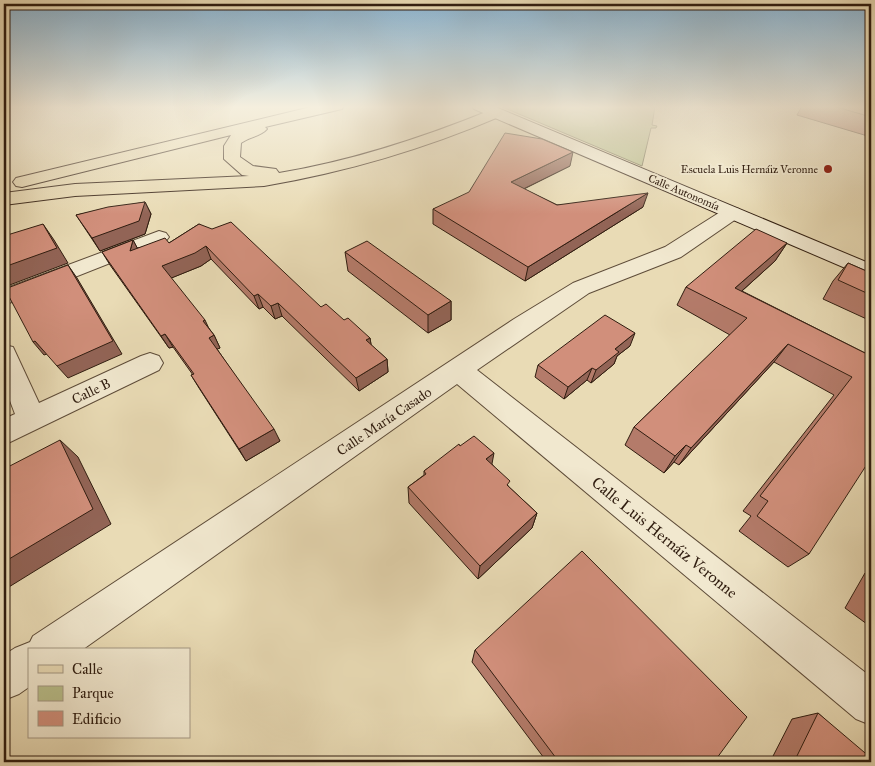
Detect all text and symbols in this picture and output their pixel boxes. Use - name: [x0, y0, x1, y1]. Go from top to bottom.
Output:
- place label: Escuela Luis Hernáiz Veronne: [681, 163, 818, 176]
- marker: Escuela Luis Hernáiz Veronne: [822, 163, 834, 175]
- street label: Calle Autonomía: [646, 172, 722, 213]
- street label: Calle B: [69, 375, 113, 408]
- street label: Calle María Casado: [334, 383, 435, 459]
- street label: Calle Luis Hernáiz Veronne: [588, 473, 742, 602]
- legend: [28, 648, 190, 738]
- text: Calle: [72, 660, 103, 678]
- text: Parque: [72, 684, 114, 703]
- text: Edificio: [72, 710, 121, 728]

